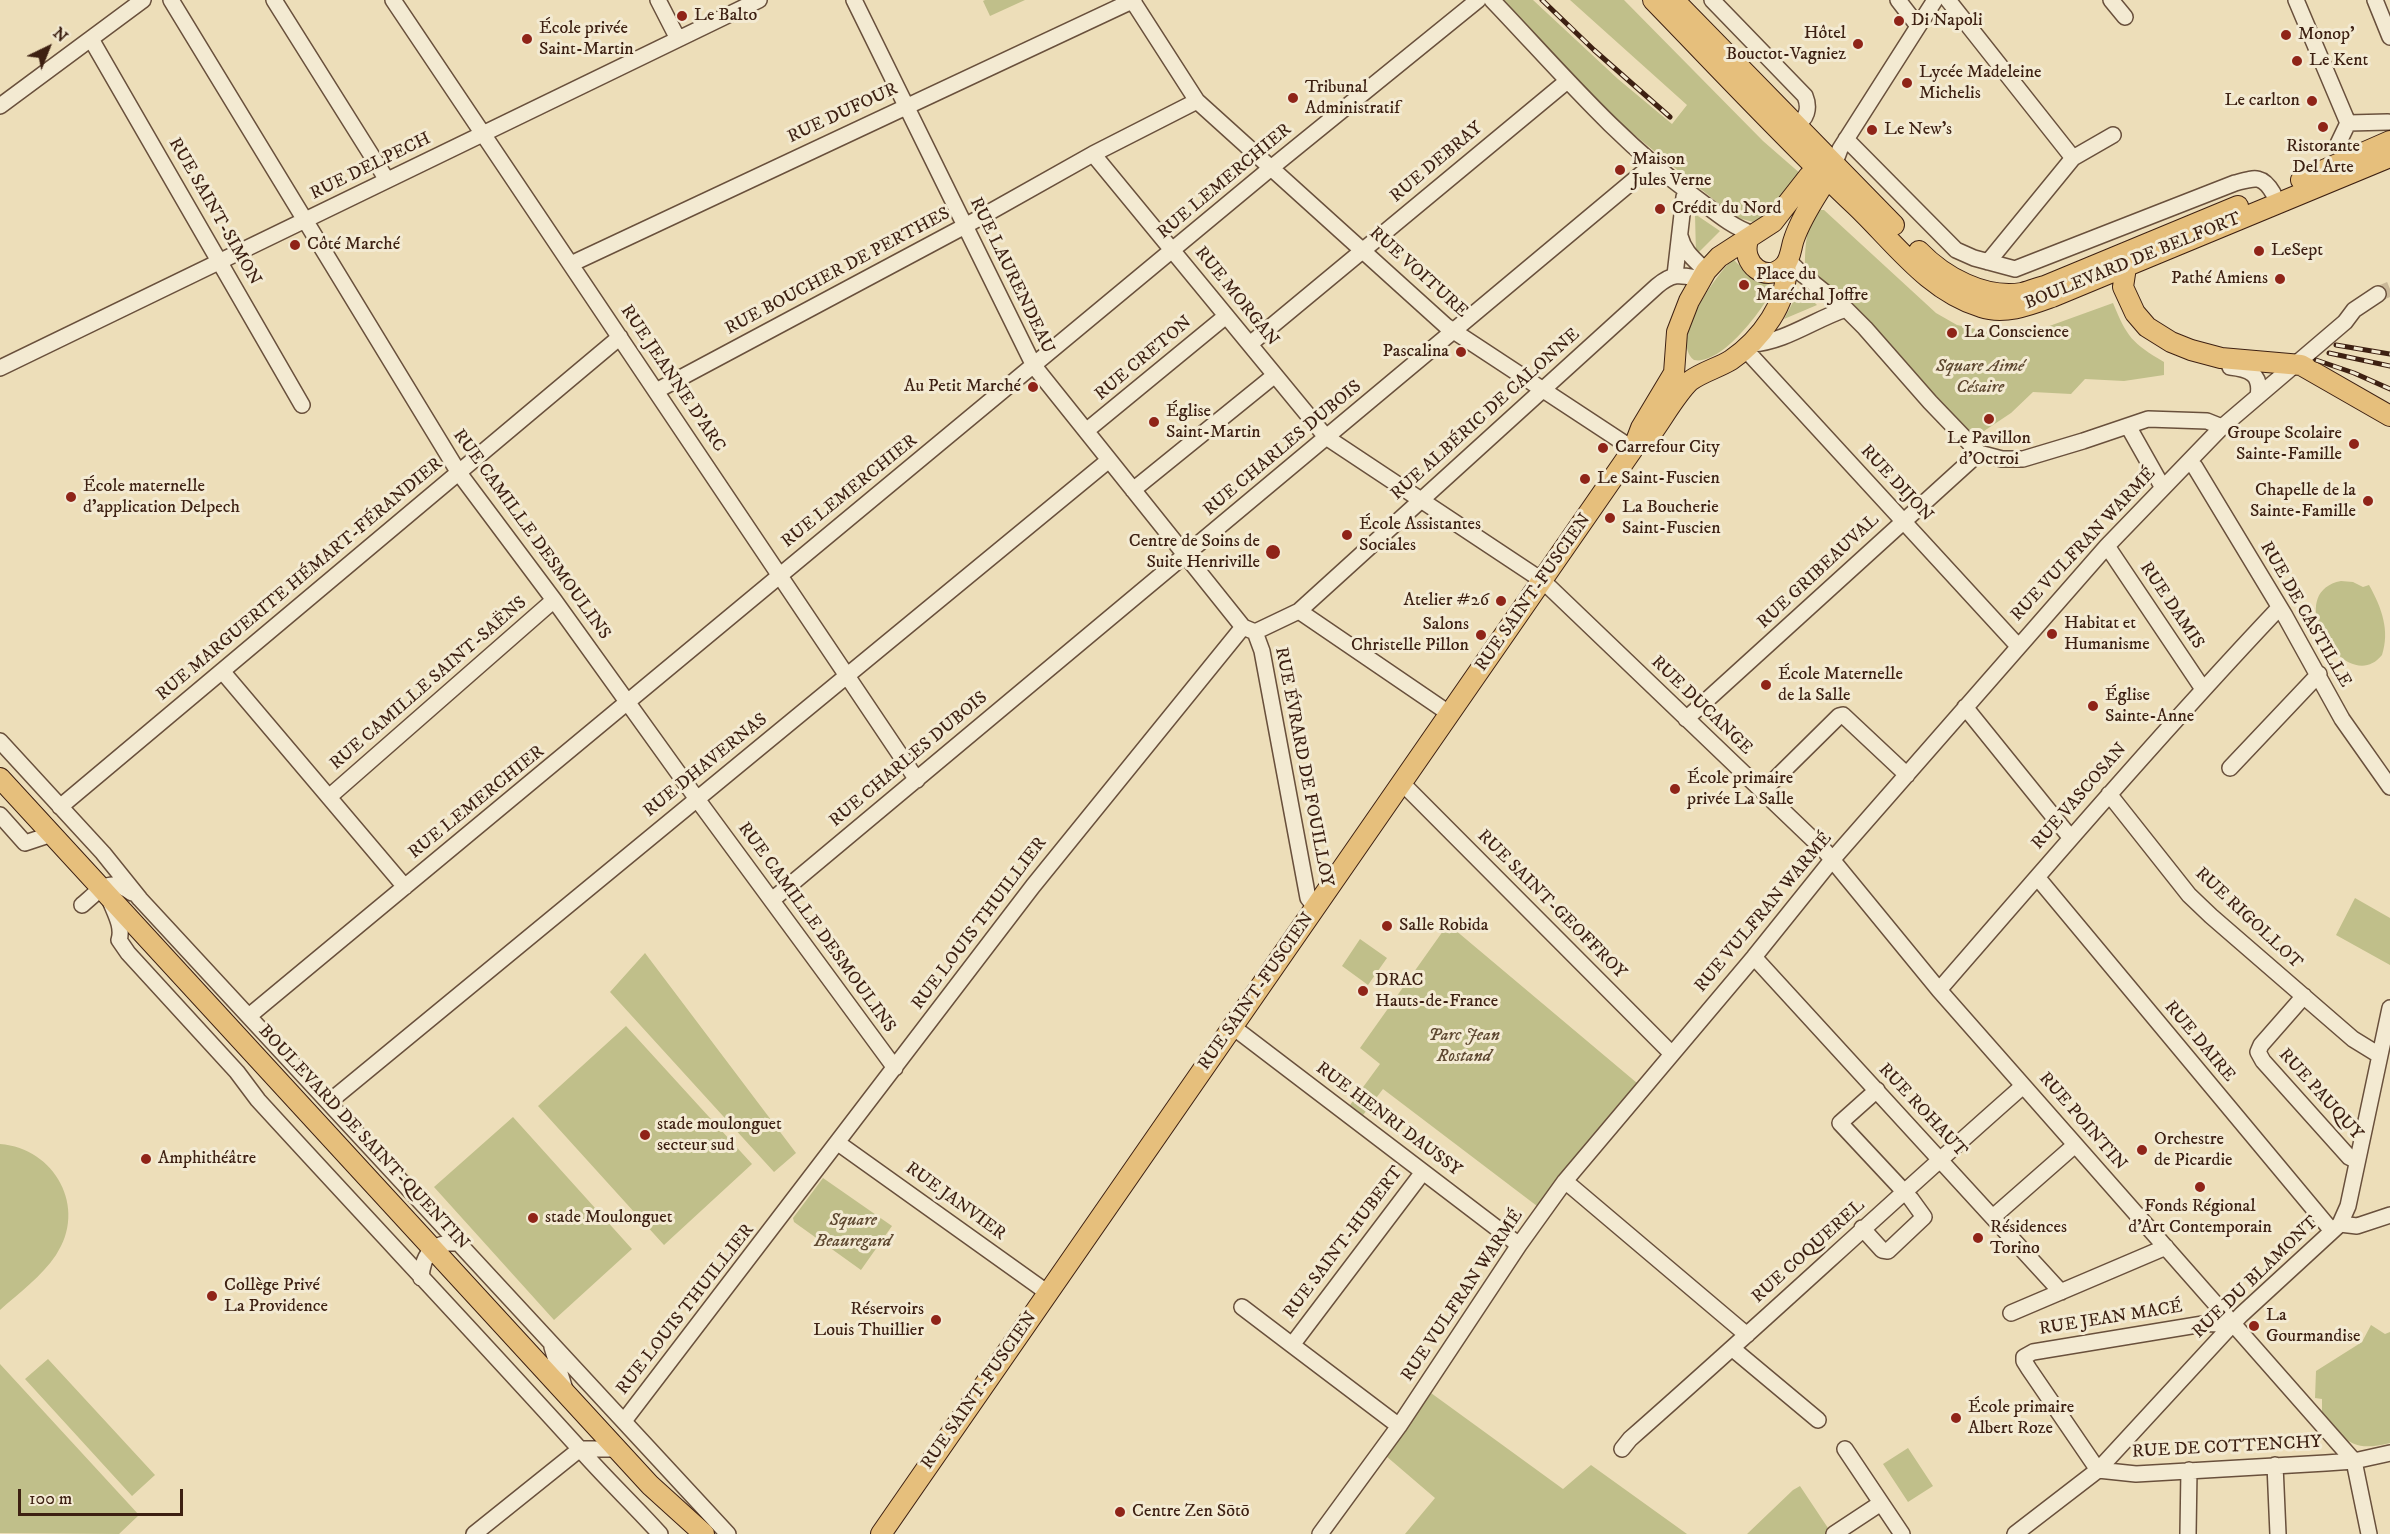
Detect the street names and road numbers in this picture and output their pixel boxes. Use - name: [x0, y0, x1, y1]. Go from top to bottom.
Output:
- street label: RUE DUFOUR: [785, 79, 901, 149]
- street label: RUE DEBRAY: [1386, 118, 1488, 208]
- street label: RUE LEMERCHIER: [1154, 120, 1296, 244]
- street label: RUE DELPECH: [307, 128, 435, 206]
- street label: RUE SAINT-SIMON: [163, 134, 265, 290]
- street label: RUE LAURENDEAU: [964, 194, 1058, 358]
- street label: RUE BOUCHER DE PERTHES: [722, 203, 954, 341]
- street label: BOULEVARD DE BELFORT: [2022, 209, 2244, 315]
- street label: RUE VOITURE: [1364, 223, 1472, 323]
- street label: RUE MORGAN: [1189, 243, 1283, 351]
- street label: RUE JEANNE D'ARC: [615, 301, 729, 457]
- street label: RUE CRETON: [1091, 312, 1197, 406]
- street label: RUE ALBÉRIC DE CALONNE: [1387, 324, 1585, 506]
- street label: RUE CHARLES DUBOIS: [1200, 377, 1366, 521]
- street label: RUE CAMILLE DESMOULINS: [447, 426, 615, 644]
- street label: RUE LEMERCHIER: [778, 431, 922, 553]
- street label: RUE DIJON: [1855, 441, 1937, 527]
- street label: RUE MARGUERITE HÉMART-FÉRANDIER: [153, 454, 447, 706]
- street label: RUE VULFRAN WARMÉ: [2007, 464, 2161, 626]
- street label: RUE SAINT-FUSCIEN: [1471, 510, 1597, 676]
- street label: RUE GRIBEAUVAL: [1754, 510, 1884, 634]
- street label: RUE DE CASTILLE: [2254, 538, 2356, 692]
- street label: RUE DAMIS: [2134, 558, 2208, 654]
- street label: RUE CAMILLE SAINT-SAËNS: [326, 593, 532, 775]
- street label: RUE ÉVRARD DE FOUILLOY: [1269, 645, 1337, 889]
- street label: RUE DUCANGE: [1646, 652, 1756, 760]
- street label: RUE CHARLES DUBOIS: [826, 688, 992, 832]
- street label: RUE DHAVERNAS: [640, 710, 772, 822]
- street label: RUE VASCOSAN: [2028, 739, 2132, 855]
- street label: RUE LEMERCHIER: [405, 742, 549, 864]
- street label: RUE CAMILLE DESMOULINS: [732, 819, 900, 1037]
- street label: RUE SAINT-GEOFFROY: [1472, 826, 1630, 984]
- street label: RUE VULFRAN WARMÉ: [1691, 829, 1837, 997]
- street label: RUE LOUIS THUILLIER: [908, 833, 1052, 1015]
- street label: RUE RIGOLLOT: [2190, 864, 2306, 974]
- street label: RUE SAINT-FUSCIEN: [1194, 909, 1320, 1075]
- street label: RUE DAIRE: [2159, 997, 2239, 1087]
- street label: BOULEVARD DE SAINT-QUENTIN: [253, 1021, 473, 1255]
- street label: RUE PAUQUY: [2273, 1045, 2367, 1145]
- street label: RUE HENRI DAUSSY: [1311, 1058, 1465, 1182]
- street label: RUE ROHAUT: [1873, 1060, 1971, 1162]
- street label: RUE POINTIN: [2033, 1068, 2131, 1176]
- street label: RUE JANVIER: [901, 1158, 1009, 1246]
- street label: RUE SAINT-HUBERT: [1280, 1163, 1408, 1323]
- street label: RUE COQUEREL: [1748, 1196, 1870, 1308]
- street label: RUE VULFRAN WARMÉ: [1398, 1206, 1528, 1386]
- street label: RUE DU BLAMONT: [2189, 1212, 2323, 1344]
- street label: RUE LOUIS THUILLIER: [613, 1220, 759, 1400]
- street label: RUE JEAN MACÉ: [2038, 1297, 2184, 1341]
- street label: RUE SAINT-FUSCIEN: [917, 1308, 1043, 1474]
- street label: RUE DE COTTENCHY: [2131, 1432, 2323, 1464]

